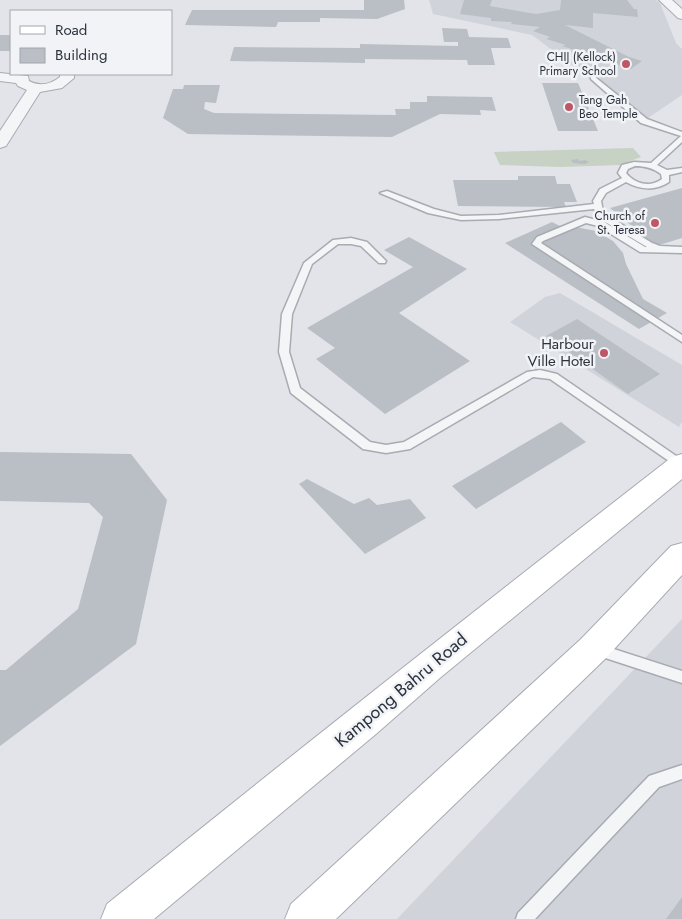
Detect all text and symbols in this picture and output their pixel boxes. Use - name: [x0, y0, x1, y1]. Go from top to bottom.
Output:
- legend: [10, 10, 172, 75]
- text: Road: [55, 19, 87, 41]
- text: Building: [55, 44, 107, 66]
- place label: CHIJ (Kellock) Primary School: [539, 48, 616, 80]
- marker: CHIJ (Kellock) Primary School: [620, 58, 632, 70]
- place label: Tang Gah Beo Temple: [579, 91, 638, 123]
- marker: Tang Gah Beo Temple: [563, 101, 575, 113]
- place label: Church of St. Teresa: [595, 207, 646, 239]
- marker: Church of St. Teresa: [649, 217, 661, 229]
- place label: Harbour Ville Hotel: [527, 333, 595, 372]
- marker: Harbour Ville Hotel: [598, 347, 610, 359]
- street label: Kampong Bahru Road: [329, 627, 473, 753]

